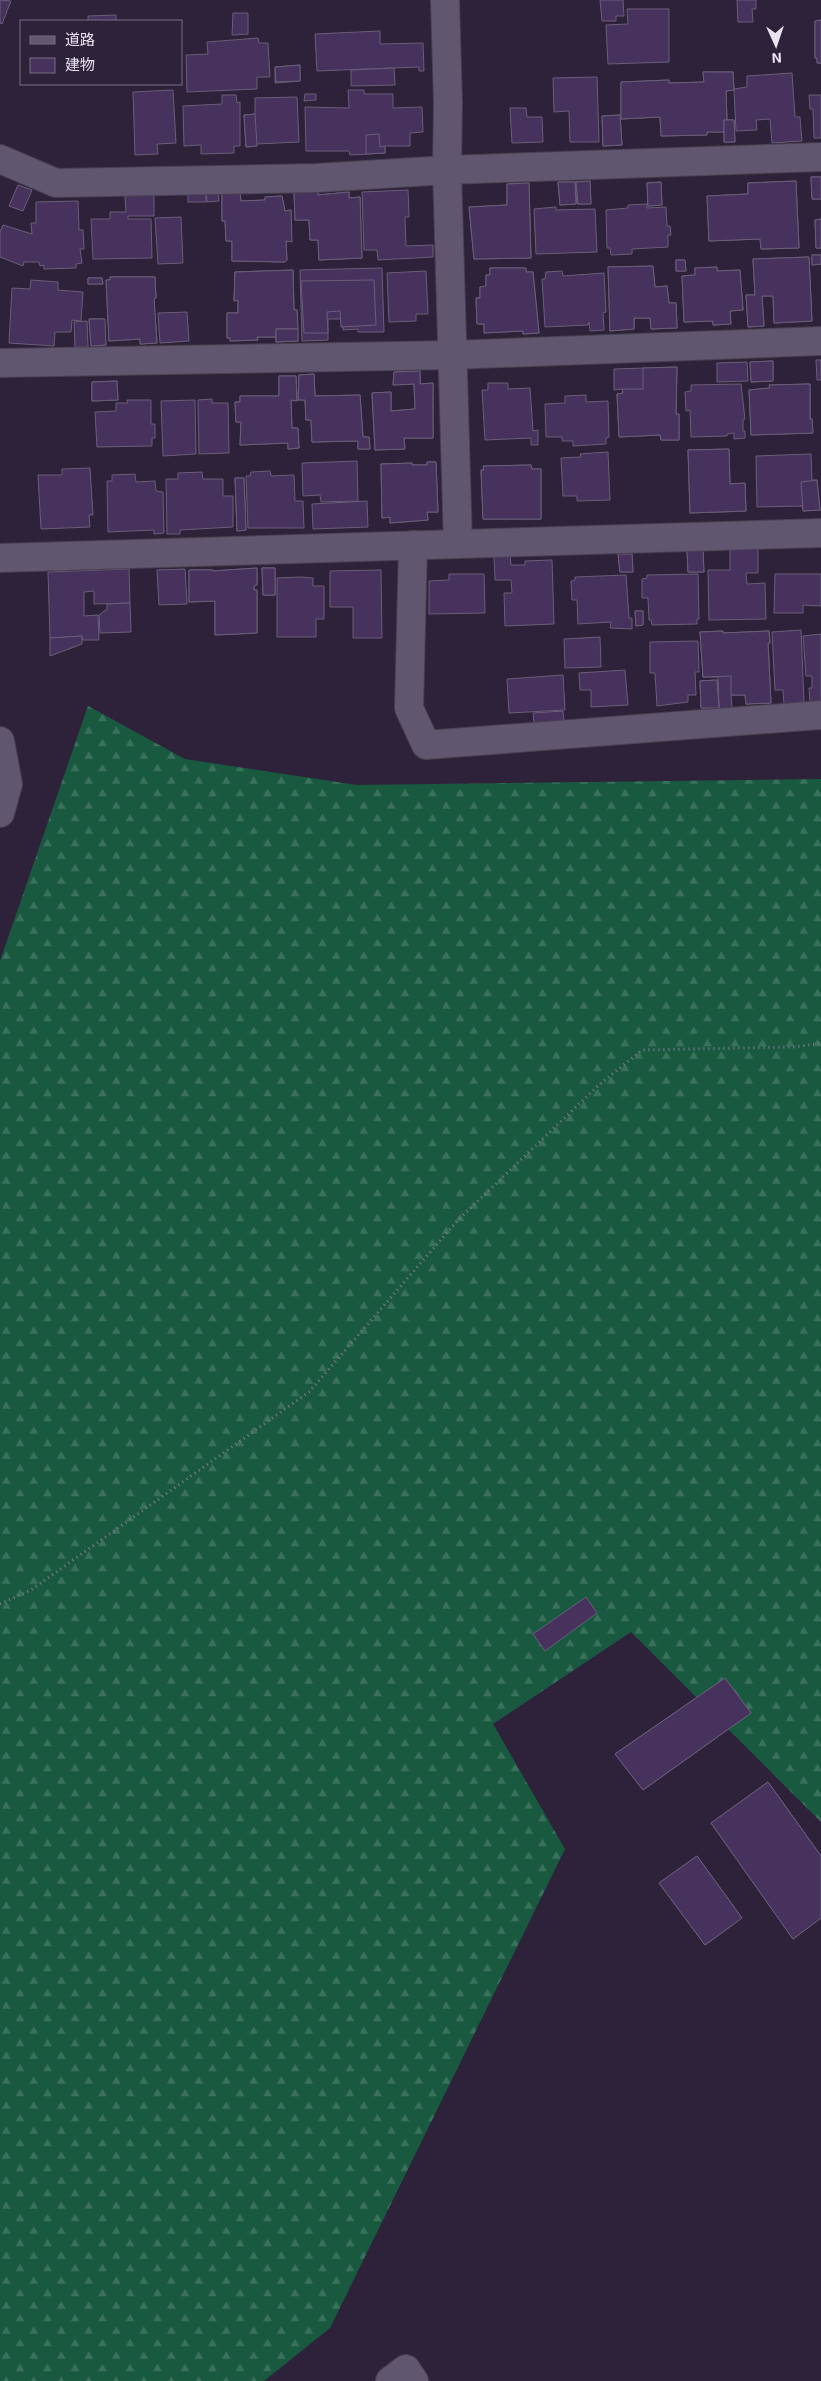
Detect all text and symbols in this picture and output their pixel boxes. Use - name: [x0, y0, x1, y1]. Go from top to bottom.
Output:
- legend: [20, 20, 182, 85]
- north arrow: [751, 20, 801, 70]
- text: 道路: [65, 30, 95, 48]
- text: N: [771, 50, 782, 67]
- text: 建物: [65, 55, 95, 73]

